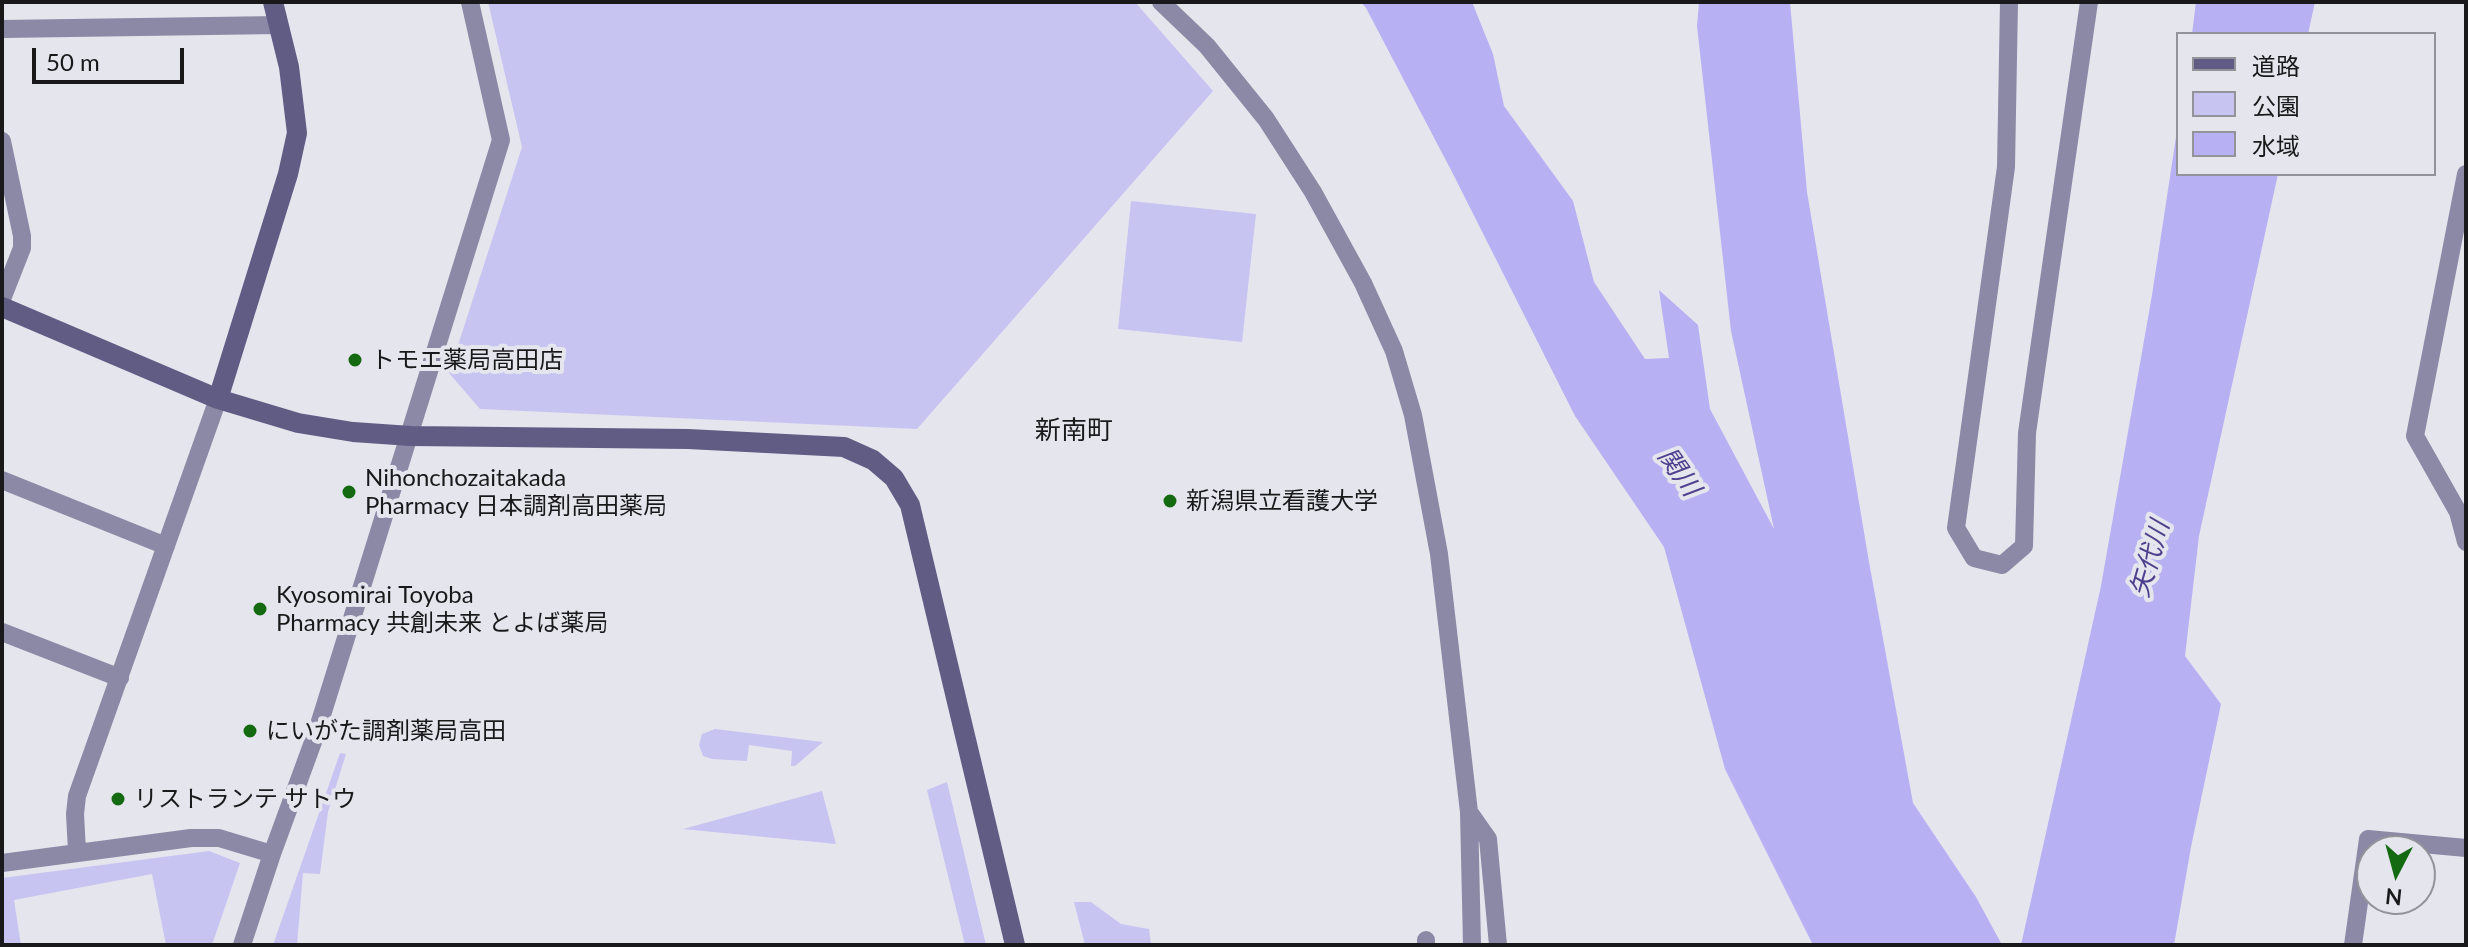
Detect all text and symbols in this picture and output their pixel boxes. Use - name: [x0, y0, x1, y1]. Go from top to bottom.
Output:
- scale bar: [36, 32, 188, 82]
- legend: [2176, 32, 2436, 176]
- text: 50 m: [46, 47, 100, 76]
- text: 道路: [2252, 51, 2300, 80]
- text: 公園: [2252, 91, 2300, 120]
- text: 水域: [2252, 131, 2300, 160]
- place label: トモエ薬局高田店: [371, 346, 563, 374]
- marker: トモエ薬局高田店: [346, 351, 364, 369]
- district label: 新南町: [1035, 415, 1113, 447]
- water label: 関川: [1651, 442, 1707, 502]
- place label: Nihonchozaitakada Pharmacy 日本調剤高田薬局: [365, 464, 667, 520]
- marker: Nihonchozaitakada Pharmacy 日本調剤高田薬局: [340, 483, 358, 501]
- place label: 新潟県立看護大学: [1186, 487, 1378, 515]
- marker: 新潟県立看護大学: [1161, 492, 1179, 510]
- water label: 矢代川: [2124, 517, 2176, 601]
- place label: Kyosomirai Toyoba Pharmacy 共創未来 とよば薬局: [276, 581, 608, 637]
- marker: Kyosomirai Toyoba Pharmacy 共創未来 とよば薬局: [251, 600, 269, 618]
- place label: にいがた調剤薬局高田: [266, 717, 506, 745]
- marker: にいがた調剤薬局高田: [241, 722, 259, 740]
- place label: リストランテ サトウ: [134, 785, 356, 813]
- marker: リストランテ サトウ: [109, 790, 127, 808]
- north arrow: [2356, 835, 2436, 915]
- text: N: [2384, 883, 2403, 912]

